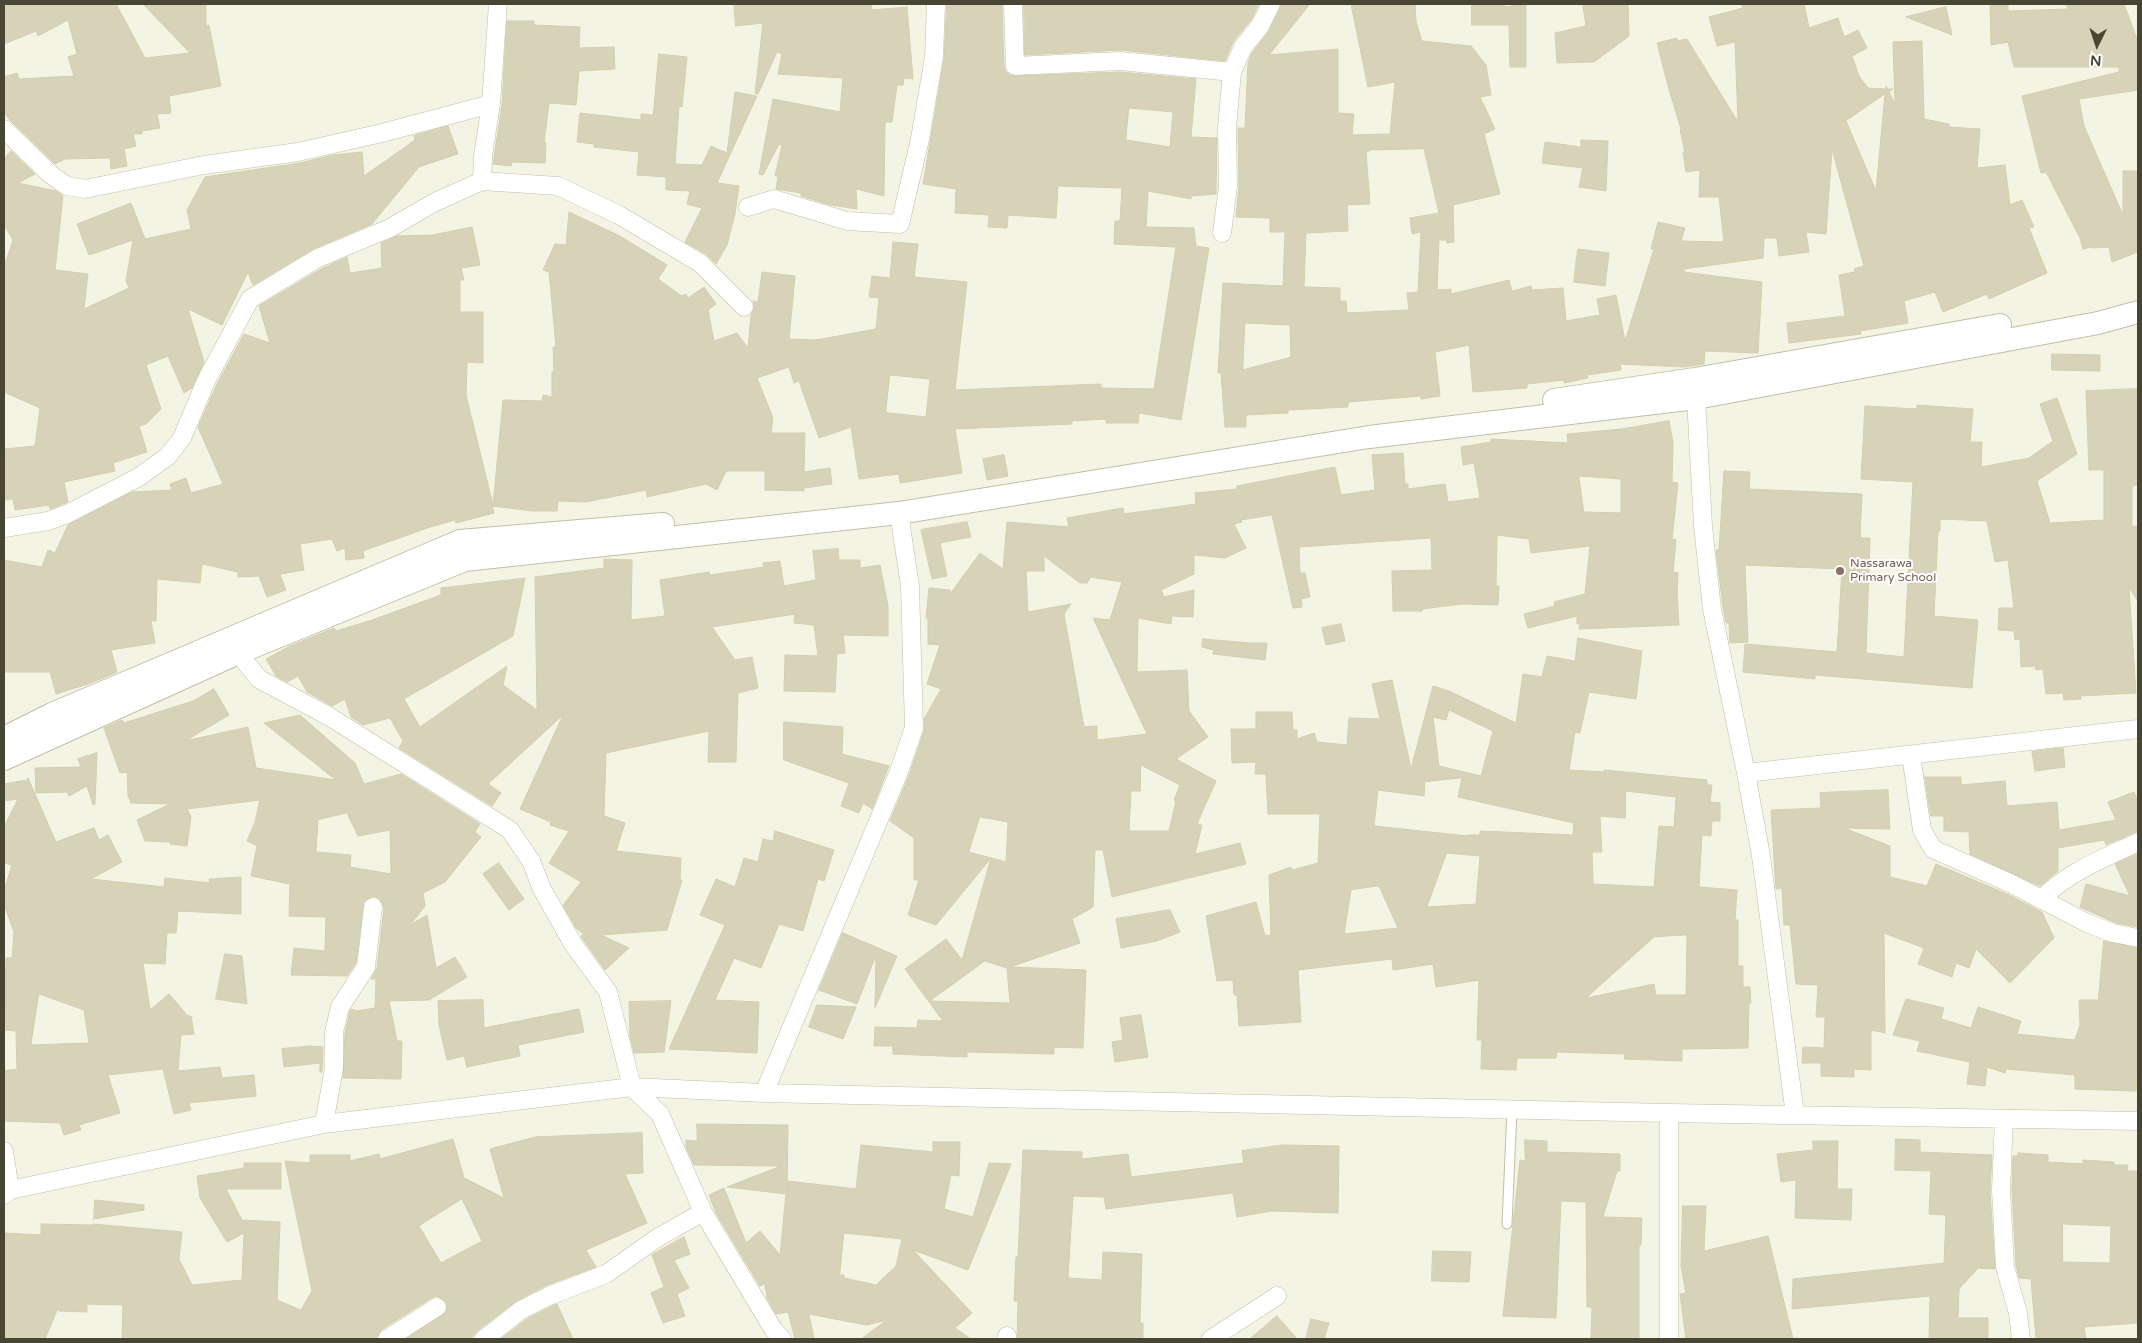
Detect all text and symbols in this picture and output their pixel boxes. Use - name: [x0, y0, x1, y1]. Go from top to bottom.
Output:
- north arrow: [2072, 20, 2122, 70]
- text: N: [2090, 52, 2102, 69]
- place label: Nassarawa Primary School: [1850, 557, 1936, 585]
- marker: Nassarawa Primary School: [1834, 565, 1846, 577]

